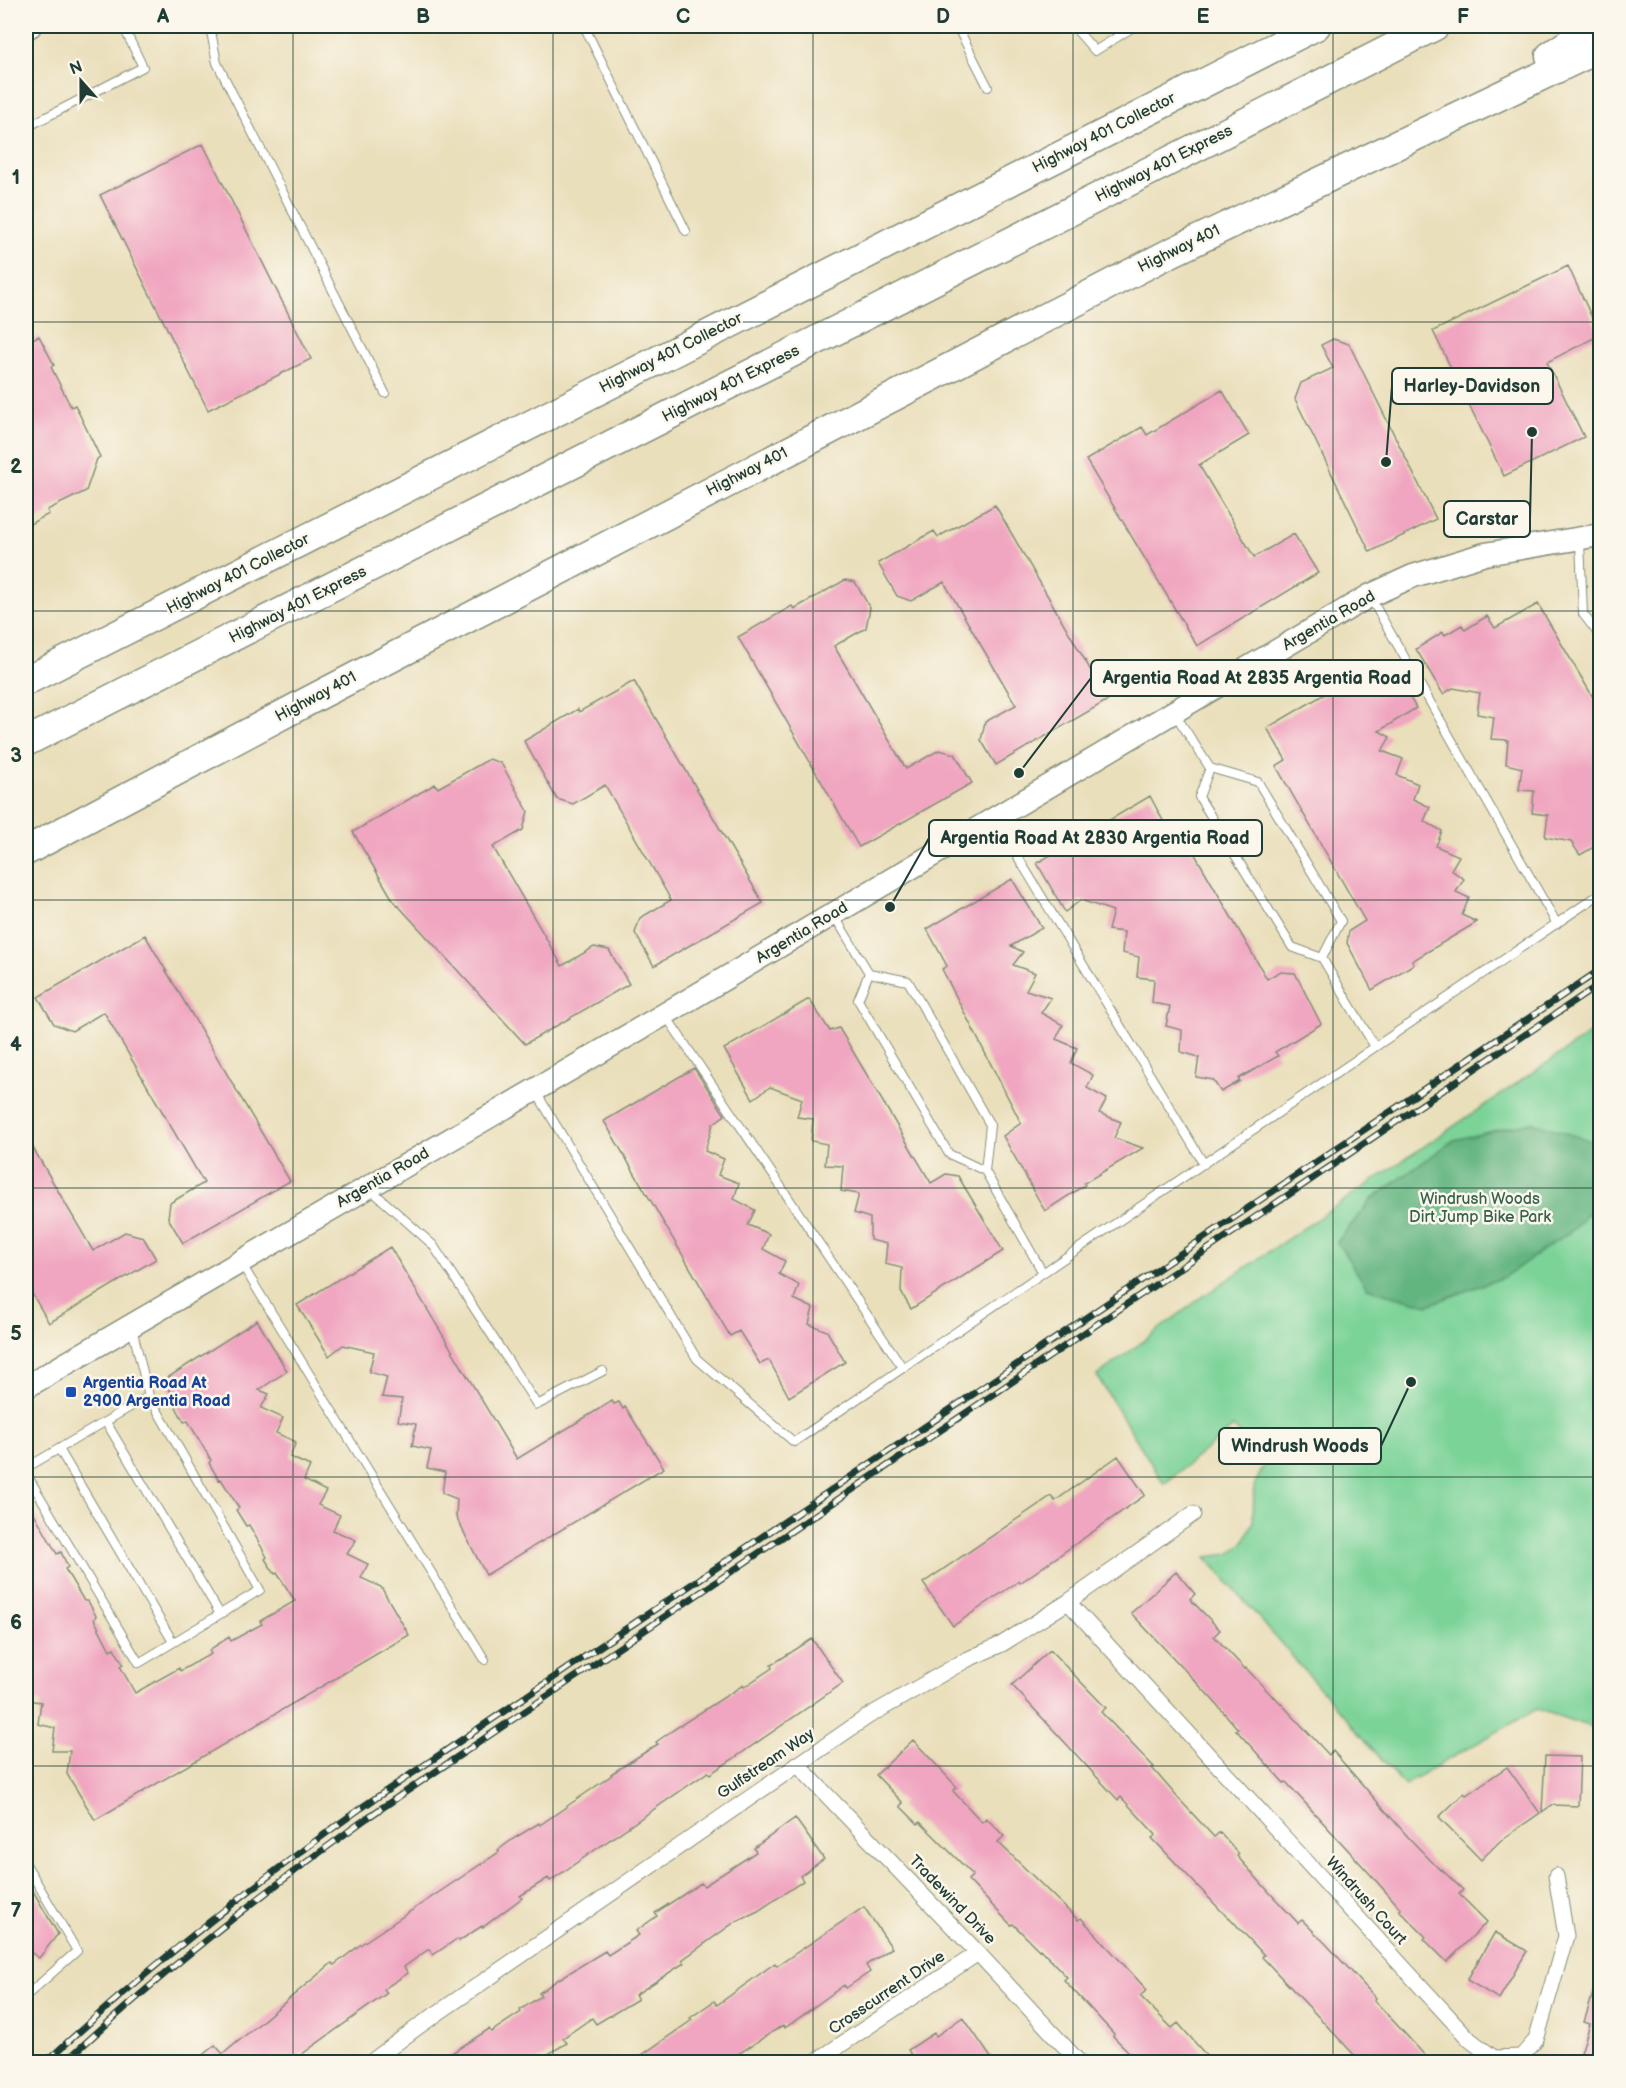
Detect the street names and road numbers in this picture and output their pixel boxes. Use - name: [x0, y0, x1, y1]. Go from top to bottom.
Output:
- street label: Highway 401 Collector: [1029, 89, 1179, 177]
- street label: Highway 401 Express: [1092, 121, 1236, 207]
- street label: Highway 401: [1135, 221, 1223, 277]
- street label: Highway 401 Collector: [596, 309, 746, 397]
- street label: Highway 401 Express: [659, 341, 803, 427]
- street label: Highway 401: [703, 443, 791, 501]
- street label: Highway 401 Collector: [163, 530, 313, 618]
- street label: Highway 401 Express: [226, 562, 370, 648]
- street label: Argentia Road: [1279, 587, 1379, 655]
- street label: Highway 401: [272, 668, 360, 726]
- street label: Argentia Road: [753, 898, 851, 968]
- street label: Argentia Road: [333, 1144, 433, 1212]
- street label: Gulfstream Way: [714, 1724, 819, 1803]
- street label: Tradewind Drive: [905, 1851, 1000, 1949]
- street label: Windrush Court: [1322, 1853, 1410, 1949]
- street label: Crosscurrent Drive: [825, 1947, 949, 2039]

